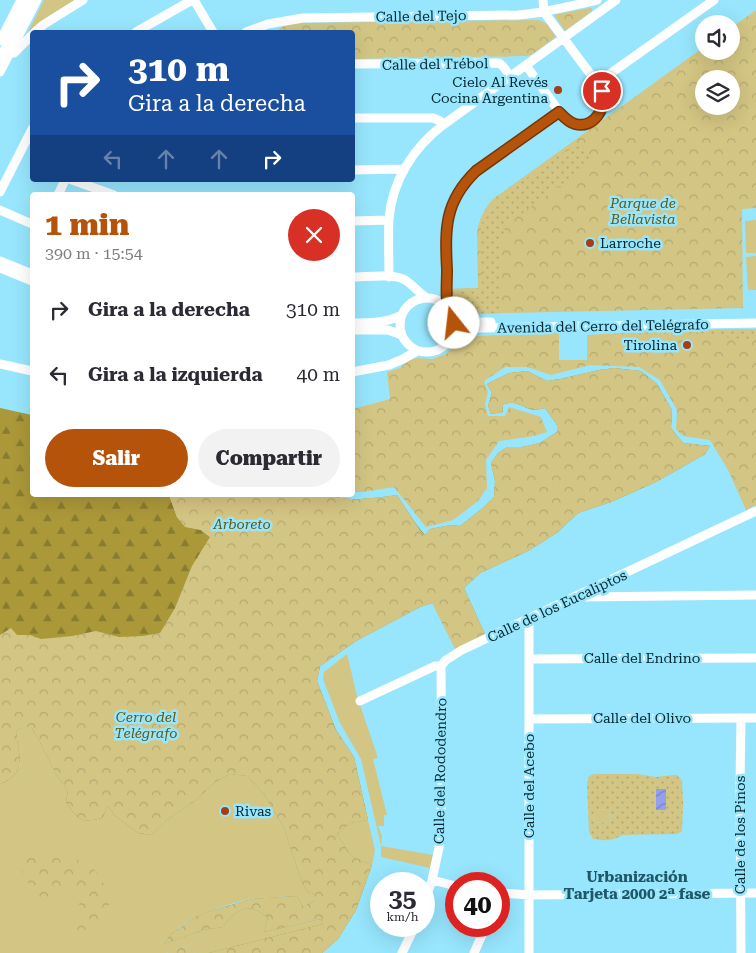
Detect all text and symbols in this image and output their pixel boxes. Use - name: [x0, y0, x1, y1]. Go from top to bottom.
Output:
- street label: Calle del Tejo: [375, 7, 467, 25]
- map controls: [695, 15, 740, 115]
- button: sound: [695, 15, 740, 60]
- text: 310 m: [128, 49, 229, 90]
- icon: right: [45, 50, 110, 115]
- street label: Calle del Trébol: [382, 55, 489, 73]
- pin: [581, 70, 623, 112]
- button: layers: [695, 70, 740, 115]
- place label: Cielo Al Revés Cocina Argentina: [431, 74, 548, 106]
- icon: arrive: [588, 77, 616, 105]
- marker: Cielo Al Revés Cocina Argentina: [552, 84, 564, 96]
- text: Gira a la derecha: [128, 91, 306, 116]
- icon: left: [99, 145, 127, 173]
- icon: ahead: [152, 145, 180, 173]
- icon: ahead: [205, 145, 233, 173]
- icon: right: [258, 145, 286, 173]
- park label: Parque de Bellavista: [609, 195, 676, 227]
- text: 1 min: [45, 207, 129, 242]
- button: close: [288, 209, 340, 261]
- place label: Larroche: [600, 235, 661, 251]
- marker: Larroche: [584, 237, 596, 249]
- text: 390 m · 15:54: [45, 244, 143, 263]
- icon: right: [45, 296, 73, 324]
- position arrow: [427, 296, 479, 348]
- text: Gira a la derecha: [88, 298, 250, 321]
- text: 310 m: [286, 298, 340, 321]
- street label: Avenida del Cerro del Telégrafo: [497, 316, 709, 336]
- place label: Tirolina: [624, 337, 677, 353]
- marker: Tirolina: [681, 339, 693, 351]
- icon: left: [45, 361, 73, 389]
- text: Gira a la izquierda: [88, 363, 263, 386]
- text: 40 m: [297, 363, 340, 386]
- button: Salir: [45, 429, 188, 487]
- button: Compartir: [198, 429, 340, 487]
- park label: Arboreto: [212, 516, 271, 532]
- street label: Calle de los Eucaliptos: [485, 566, 630, 645]
- street label: Calle del Endrino: [584, 650, 700, 666]
- street label: Calle del Rododendro: [431, 698, 449, 844]
- park label: Cerro del Telégrafo: [114, 709, 178, 741]
- street label: Calle del Olivo: [593, 710, 691, 726]
- street label: Calle del Acebo: [521, 734, 537, 838]
- street label: Calle de los Pinos: [732, 775, 748, 894]
- place label: Rivas: [235, 803, 272, 819]
- marker: Rivas: [219, 805, 231, 817]
- district label: Urbanización Tarjeta 2000 2ª fase: [564, 868, 711, 903]
- speed limit sign: 40: [445, 872, 510, 937]
- text: 35: [388, 884, 417, 913]
- text: km/h: [386, 910, 419, 924]

